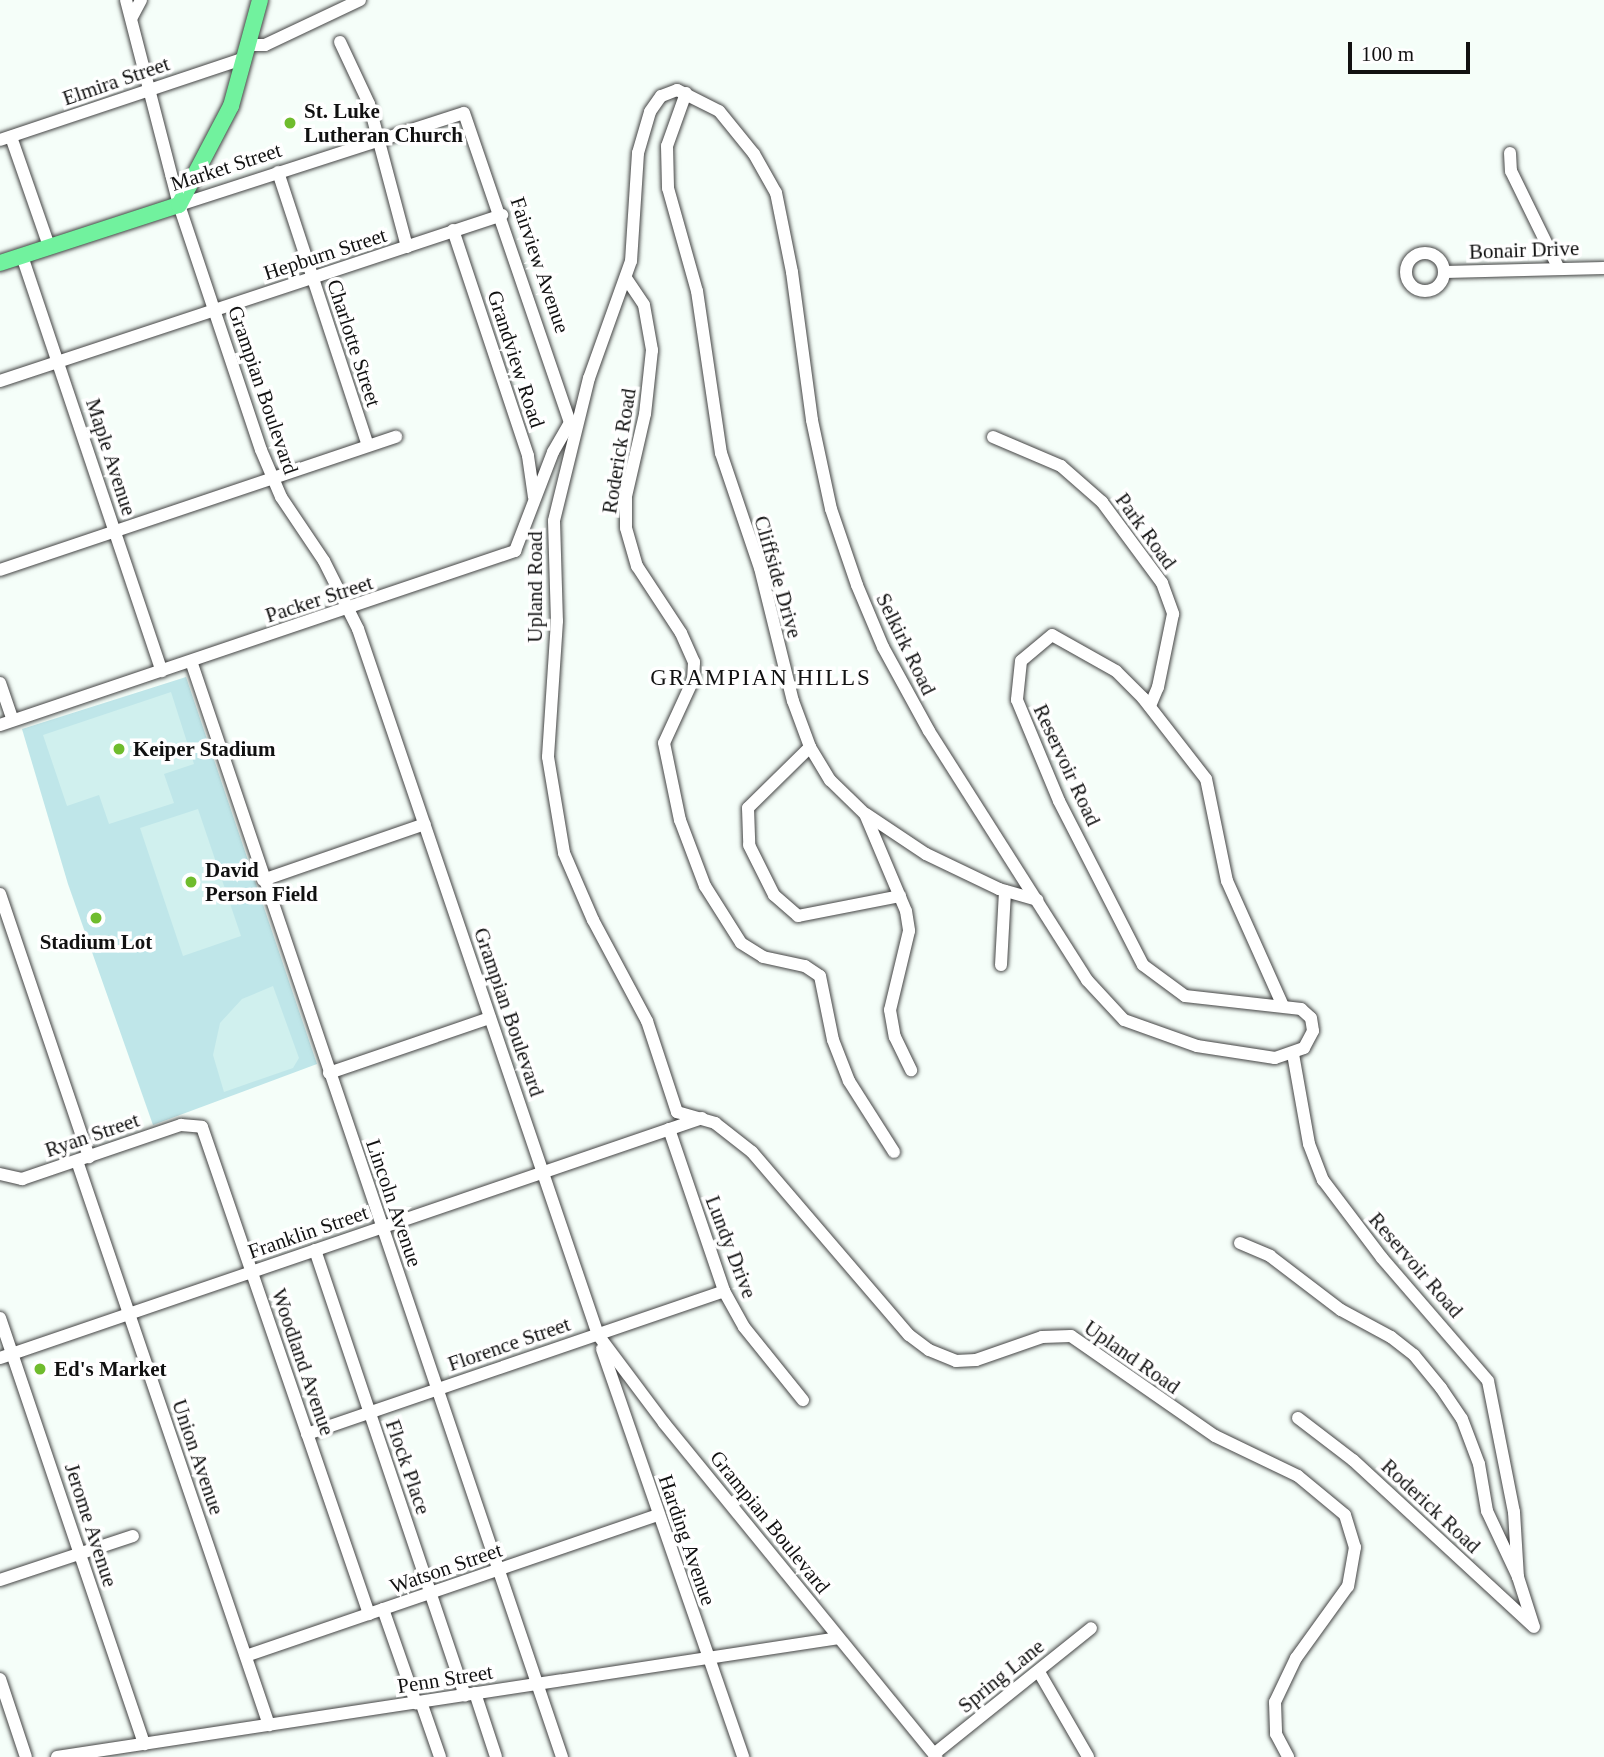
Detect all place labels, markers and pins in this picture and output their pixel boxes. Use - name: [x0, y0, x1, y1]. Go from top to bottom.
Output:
- place label: St. Luke Lutheran Church: [304, 98, 463, 148]
- marker: St. Luke Lutheran Church: [282, 115, 298, 131]
- place label: Keiper Stadium: [133, 736, 276, 762]
- marker: Keiper Stadium: [111, 741, 127, 757]
- place label: David Person Field: [205, 857, 318, 907]
- marker: David Person Field: [183, 874, 199, 890]
- marker: Stadium Lot: [88, 910, 104, 926]
- place label: Stadium Lot: [40, 929, 152, 955]
- place label: Ed's Market: [54, 1356, 167, 1382]
- marker: Ed's Market: [32, 1361, 48, 1377]

